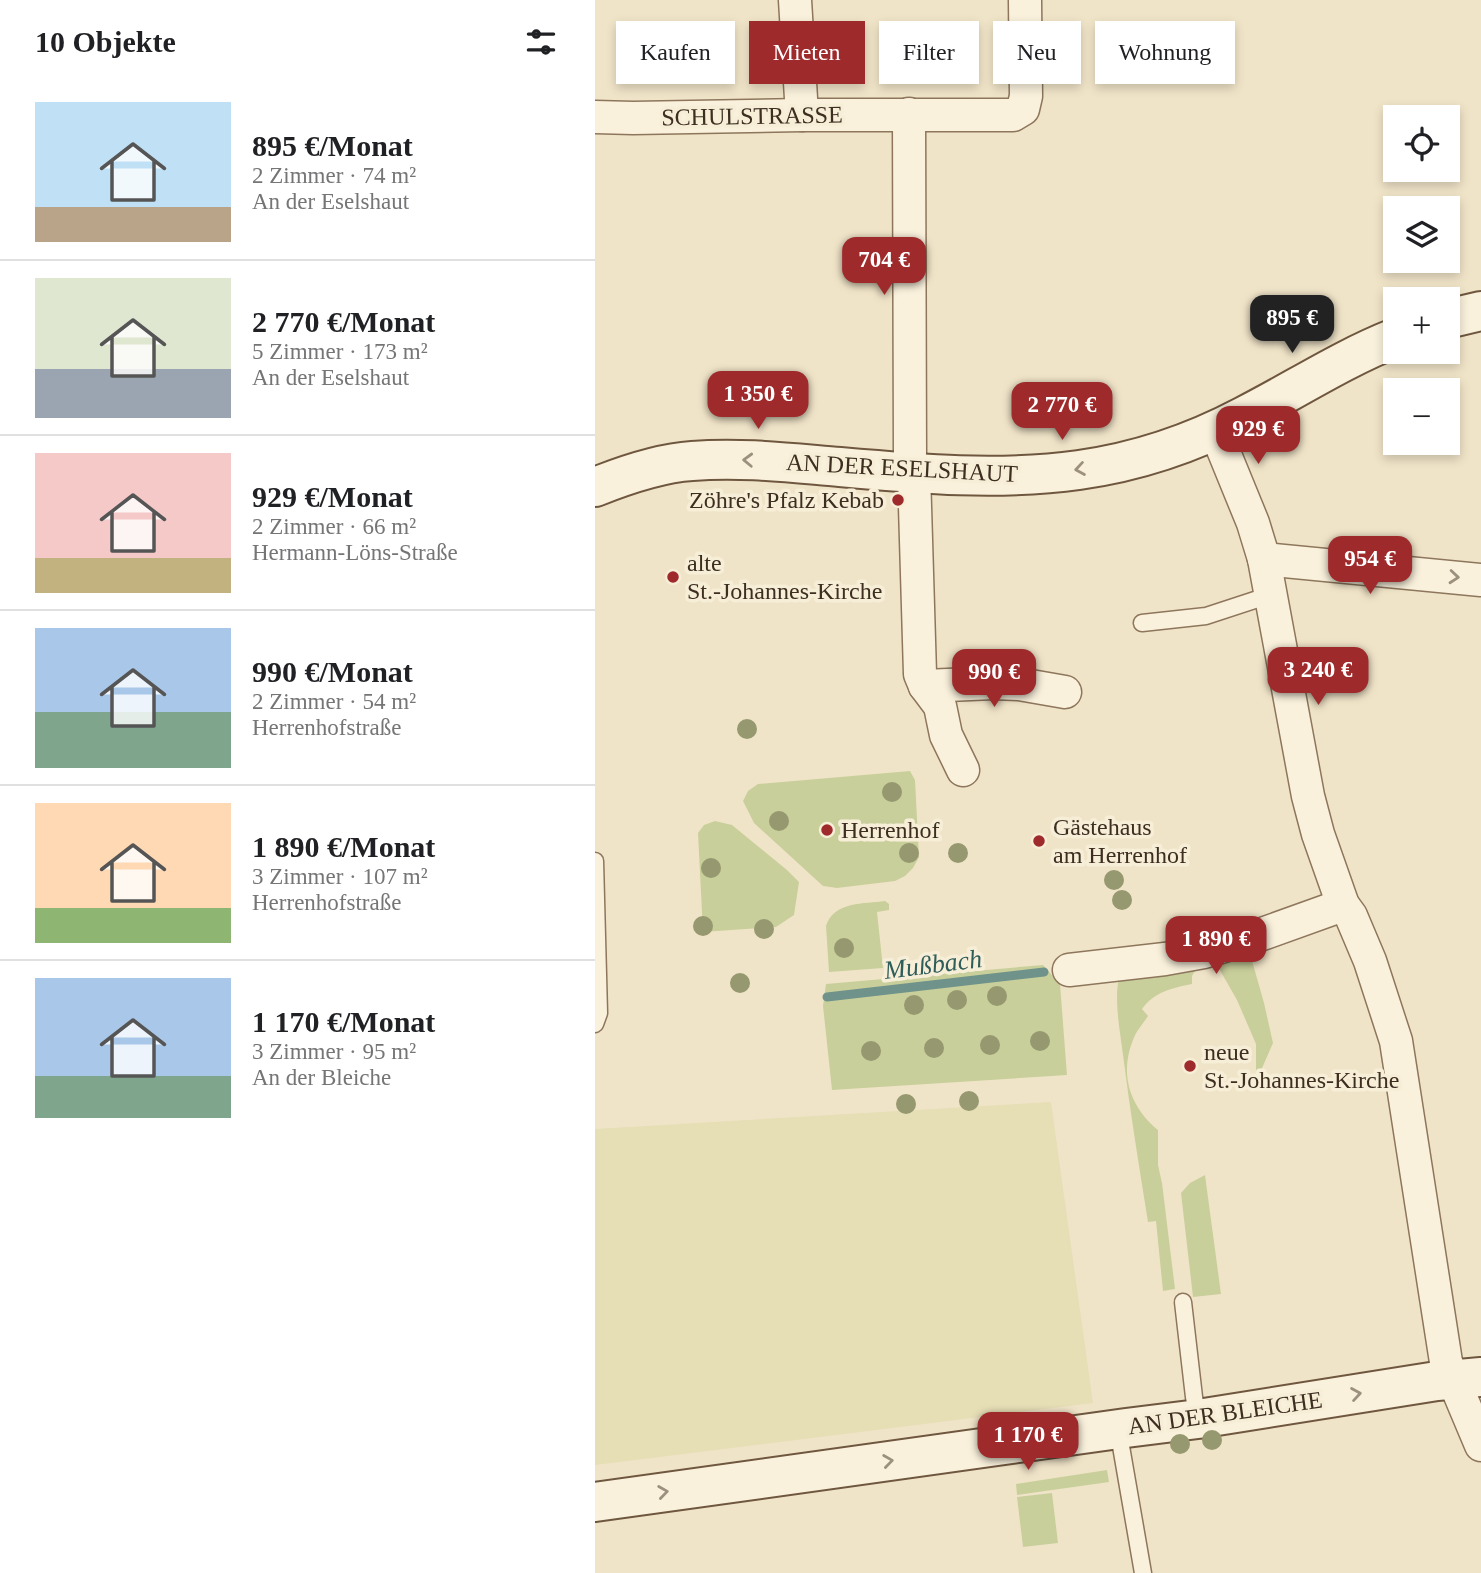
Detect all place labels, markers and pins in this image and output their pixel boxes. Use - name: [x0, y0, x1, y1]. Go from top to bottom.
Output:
- pin: 704 €: [835, 238, 933, 297]
- pin: 895 €: [1243, 296, 1341, 355]
- pin: 1 350 €: [693, 372, 823, 431]
- pin: 2 770 €: [997, 382, 1127, 442]
- pin: 929 €: [1209, 406, 1307, 466]
- place label: Zöhre's Pfalz Kebab: [689, 487, 884, 513]
- marker: Zöhre's Pfalz Kebab: [890, 492, 906, 508]
- pin: 954 €: [1321, 536, 1419, 596]
- place label: alte St.-Johannes-Kirche: [687, 550, 882, 604]
- marker: alte St.-Johannes-Kirche: [665, 569, 681, 585]
- pin: 3 240 €: [1253, 648, 1383, 707]
- pin: 990 €: [945, 650, 1043, 709]
- place label: Gästehaus am Herrenhof: [1053, 814, 1187, 868]
- place label: Herrenhof: [841, 817, 940, 843]
- marker: Herrenhof: [819, 822, 835, 838]
- marker: Gästehaus am Herrenhof: [1031, 833, 1047, 849]
- pin: 1 890 €: [1151, 916, 1281, 976]
- place label: neue St.-Johannes-Kirche: [1204, 1039, 1399, 1093]
- marker: neue St.-Johannes-Kirche: [1182, 1058, 1198, 1074]
- pin: 1 170 €: [963, 1412, 1093, 1472]

